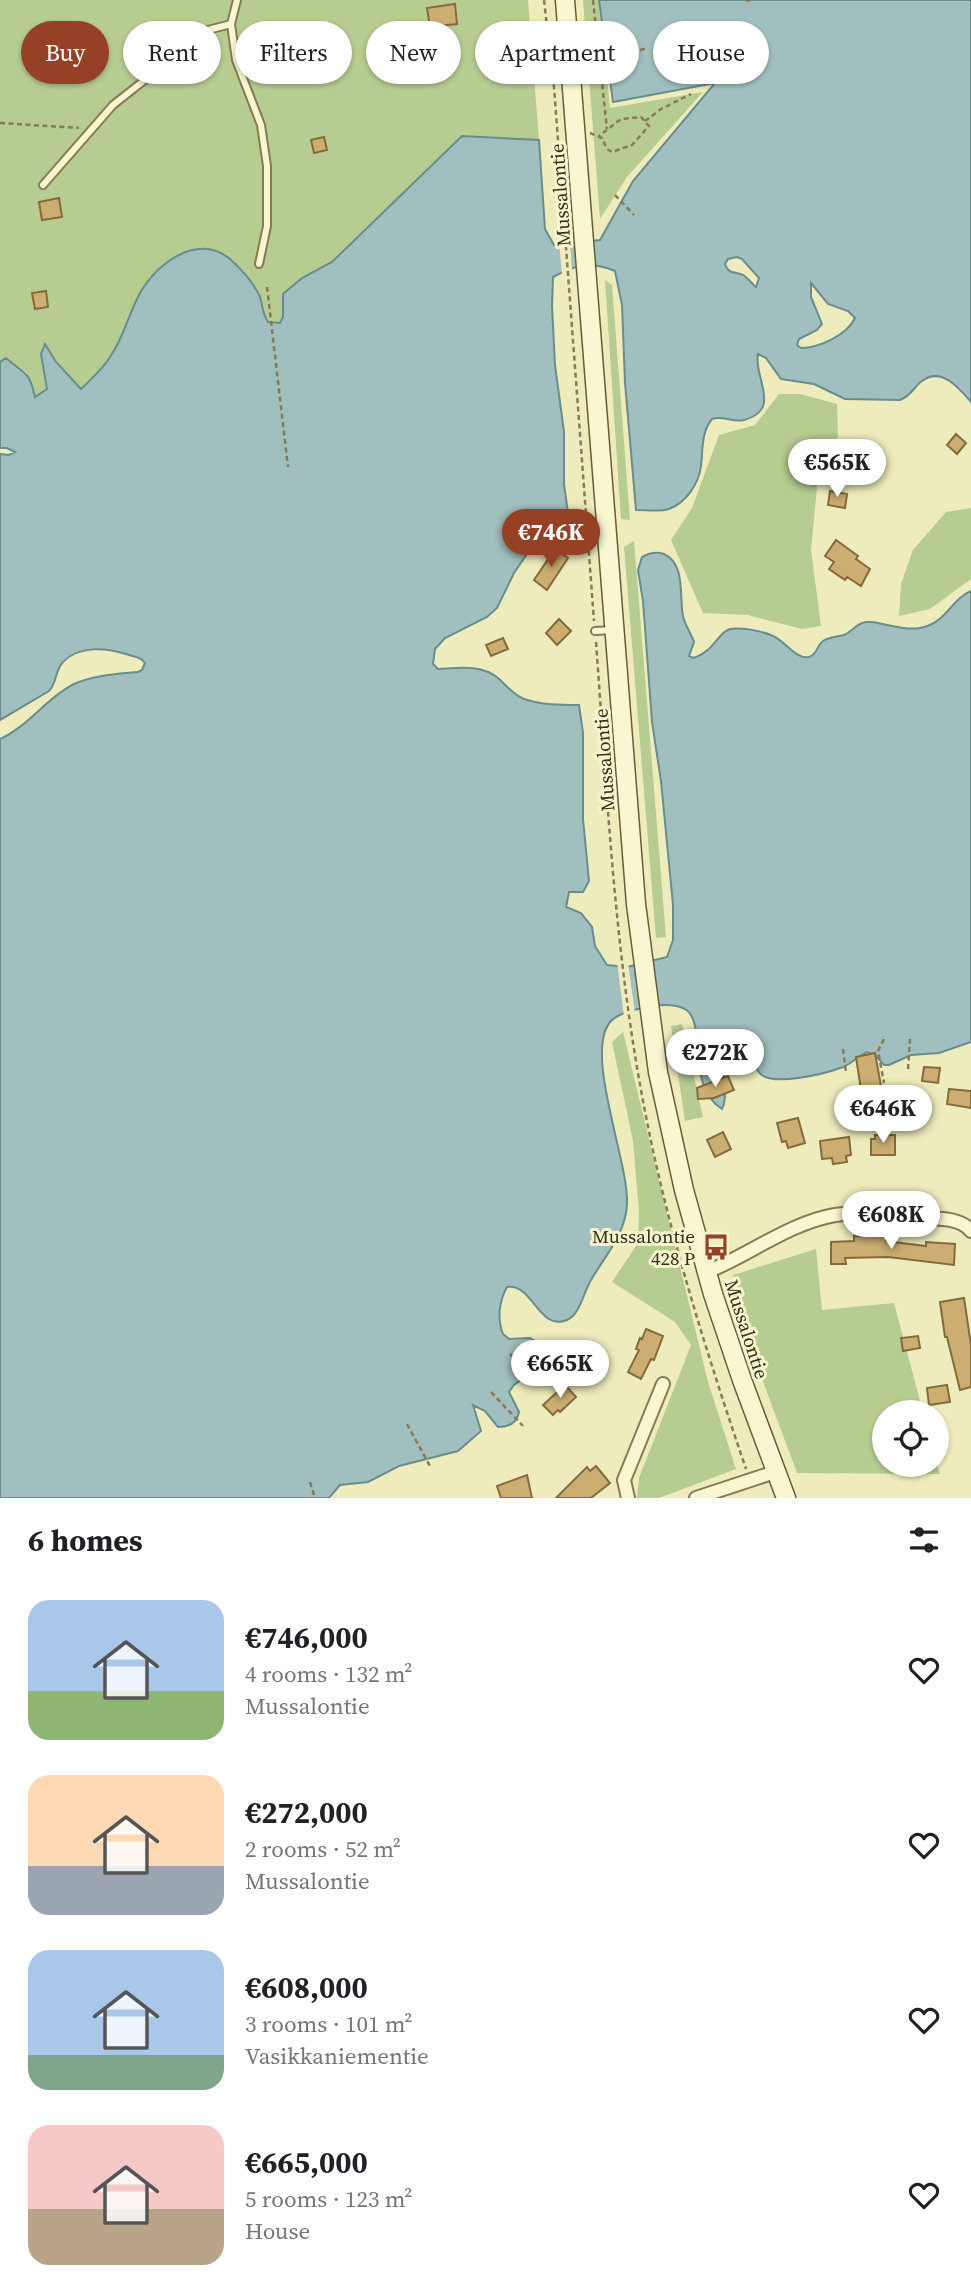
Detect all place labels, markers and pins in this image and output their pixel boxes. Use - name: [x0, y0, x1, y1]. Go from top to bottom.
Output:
- pin: €565K: [788, 440, 886, 499]
- pin: €746K: [502, 510, 600, 569]
- pin: €272K: [666, 1030, 764, 1089]
- pin: €646K: [834, 1086, 932, 1145]
- pin: €608K: [842, 1192, 940, 1251]
- place label: Mussalontie 428 P: [592, 1223, 695, 1271]
- bus stop icon: Mussalontie 428 P: [701, 1232, 731, 1262]
- pin: €665K: [511, 1340, 609, 1400]

